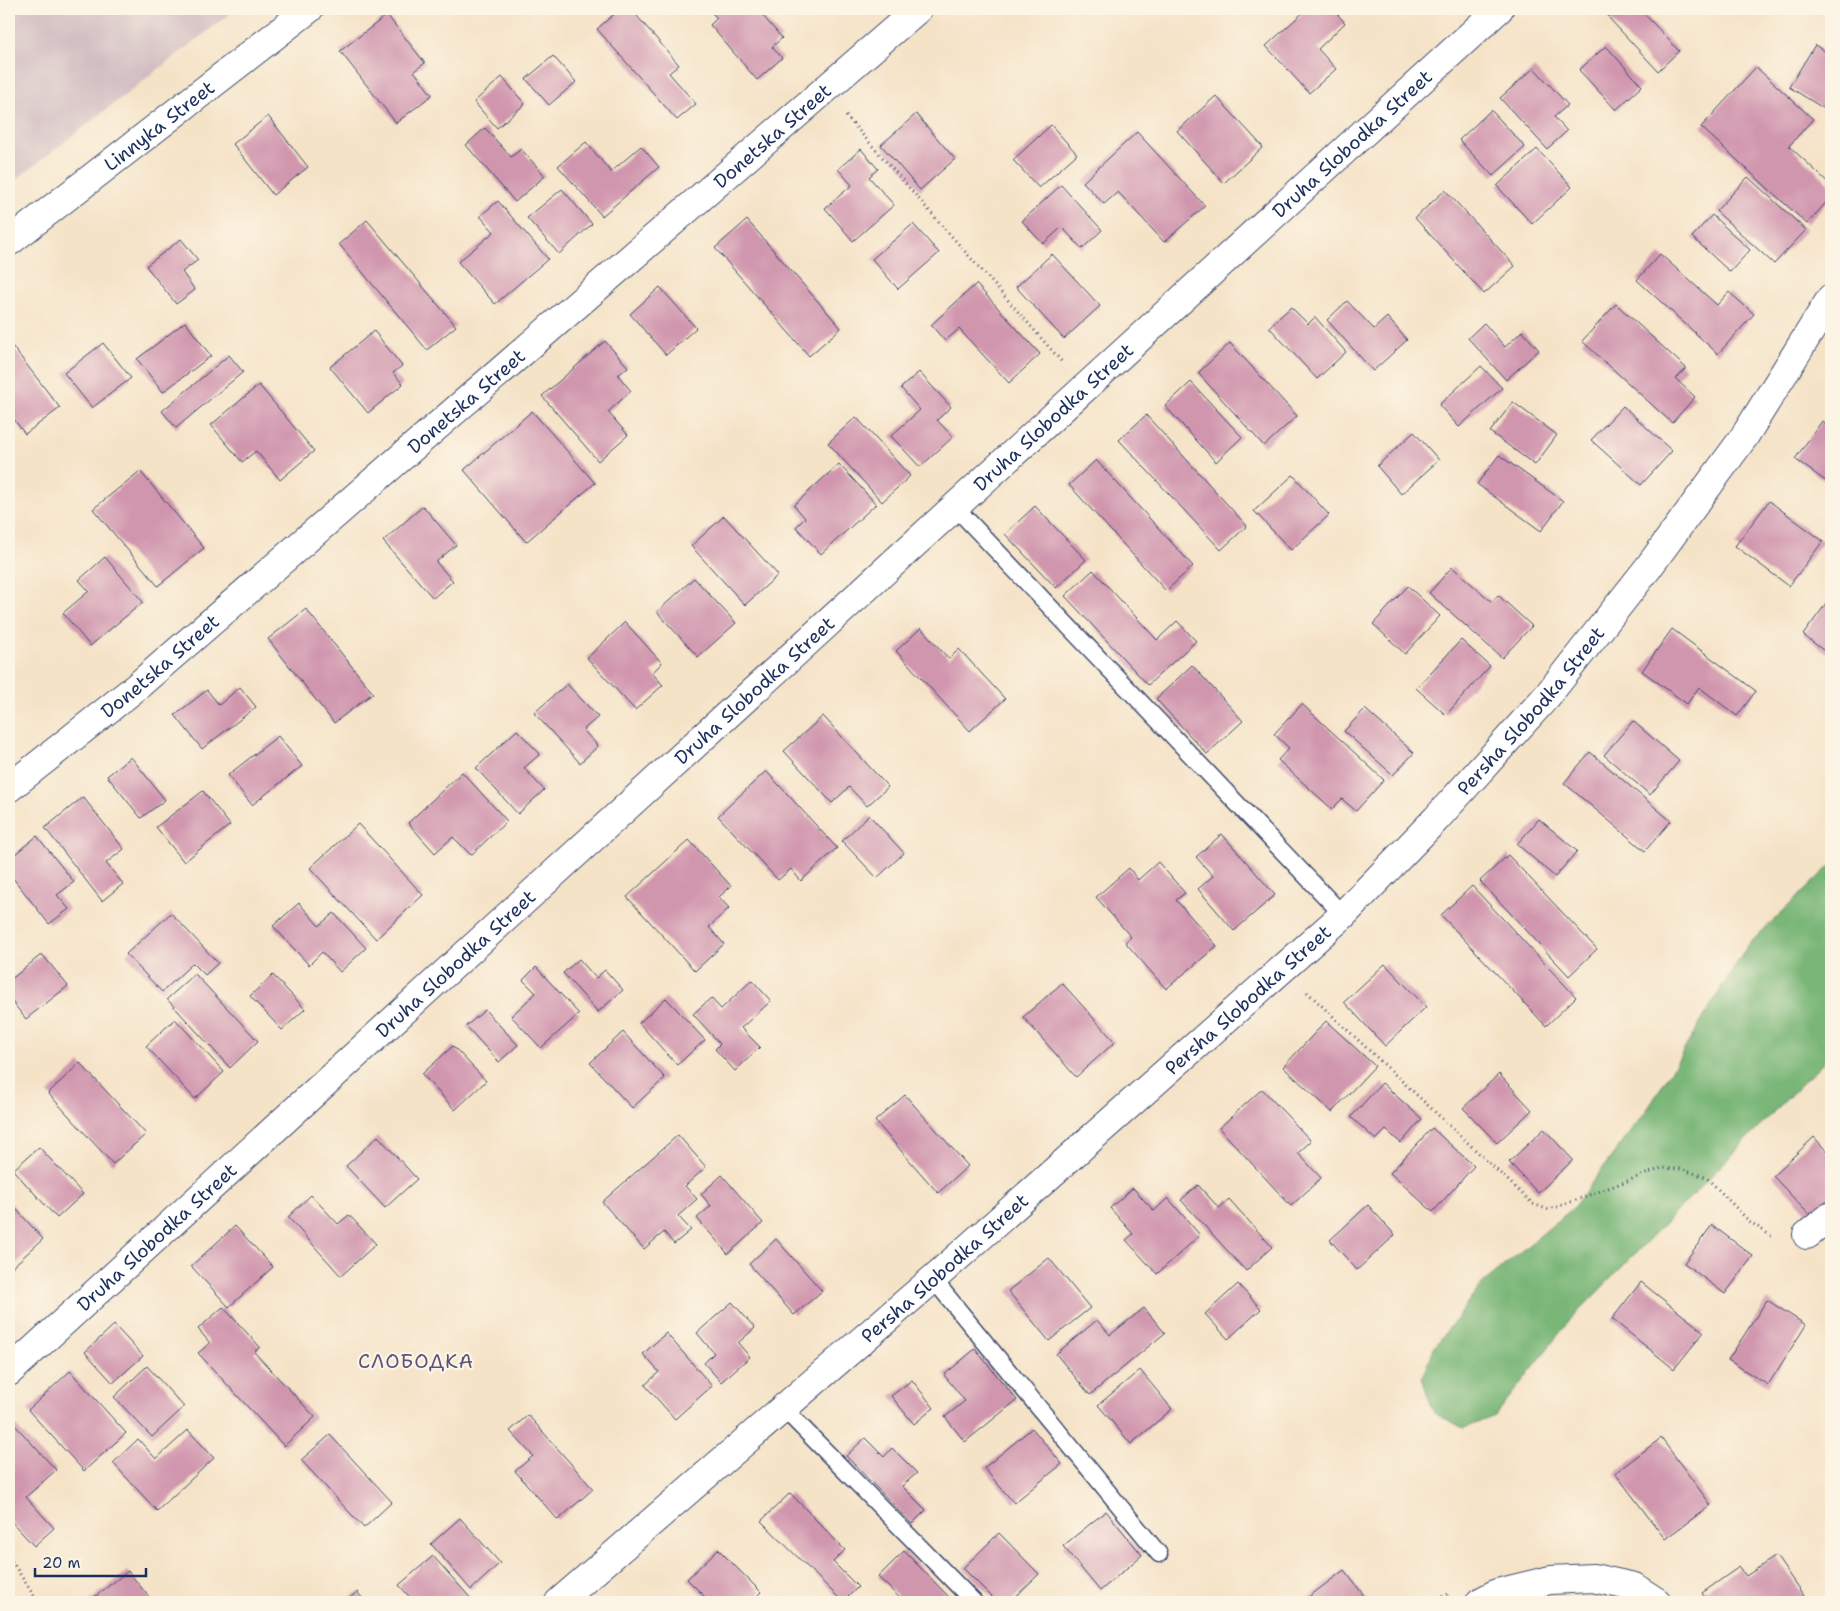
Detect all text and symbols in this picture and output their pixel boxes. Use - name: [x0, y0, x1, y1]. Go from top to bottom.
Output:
- street label: Druha Slobodka Street: [1267, 64, 1438, 223]
- street label: Linnyka Street: [99, 75, 220, 177]
- street label: Donetska Street: [708, 78, 836, 194]
- street label: Druha Slobodka Street: [968, 338, 1139, 497]
- street label: Donetska Street: [402, 343, 530, 459]
- street label: Donetska Street: [96, 609, 224, 724]
- street label: Druha Slobodka Street: [669, 611, 840, 770]
- street label: Persha Slobodka Street: [1452, 621, 1610, 801]
- street label: Druha Slobodka Street: [370, 884, 541, 1044]
- street label: Persha Slobodka Street: [1160, 919, 1337, 1081]
- street label: Druha Slobodka Street: [72, 1158, 242, 1317]
- street label: Persha Slobodka Street: [856, 1188, 1034, 1349]
- district label: СЛОБОДКА: [358, 1348, 474, 1374]
- scale bar: [35, 1546, 146, 1578]
- text: 20 m: [42, 1553, 81, 1573]

